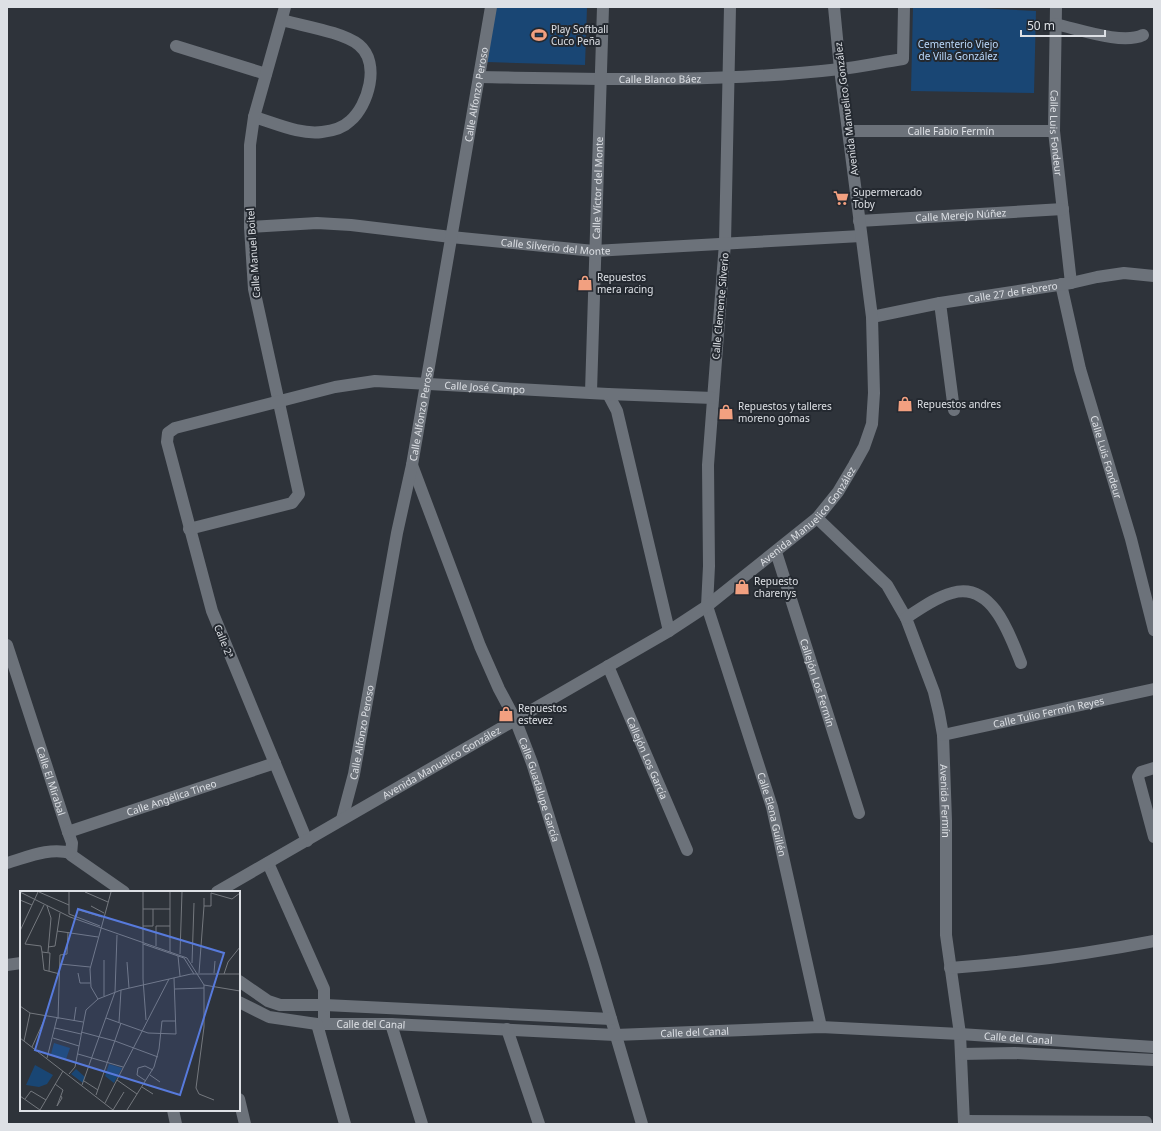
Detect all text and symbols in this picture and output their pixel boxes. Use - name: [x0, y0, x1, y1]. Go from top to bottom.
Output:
- scale bar: [1021, 12, 1105, 38]
- text: 50 m: [1027, 17, 1055, 34]
- place label: Play Softball Cuco Peña: [551, 22, 608, 48]
- sports icon: Play Softball Cuco Peña: [530, 26, 548, 44]
- park label: Cementerio Viejo de Villa González: [918, 37, 998, 63]
- street label: Avenida Manuelico González: [831, 41, 861, 176]
- street label: Calle Alfonzo Peroso: [461, 46, 491, 143]
- street label: Calle Blanco Báez: [619, 71, 702, 86]
- street label: Calle Luis Fondeur: [1047, 90, 1066, 177]
- street label: Calle Fabio Fermín: [908, 124, 994, 138]
- street label: Calle Víctor del Monte: [589, 136, 606, 240]
- place label: Supermercado Toby: [853, 185, 922, 211]
- supermarket icon: Supermercado Toby: [832, 189, 850, 207]
- street label: Calle Merejo Núñez: [915, 205, 1007, 225]
- street label: Calle Manuel Boitel: [243, 208, 263, 298]
- street label: Calle Silverio del Monte: [500, 235, 611, 258]
- street label: Calle Clemente Silverio: [708, 252, 732, 360]
- place label: Repuestos mera racing: [597, 270, 653, 296]
- shop icon: Repuestos mera racing: [576, 274, 594, 292]
- street label: Calle 27 de Febrero: [967, 278, 1058, 306]
- street label: Calle Alfonzo Peroso: [406, 365, 436, 462]
- street label: Calle José Campo: [444, 378, 526, 396]
- shop icon: Repuestos andres: [896, 395, 914, 413]
- place label: Repuestos andres: [917, 397, 1001, 411]
- place label: Repuestos y talleres moreno gomas: [738, 399, 832, 425]
- shop icon: Repuestos y talleres moreno gomas: [717, 403, 735, 421]
- street label: Calle Luis Fondeur: [1087, 414, 1126, 500]
- street label: Avenida Manuelico González: [756, 464, 859, 569]
- place label: Repuesto charenys: [754, 574, 798, 600]
- shop icon: Repuesto charenys: [733, 578, 751, 596]
- street label: Calle 2ª: [211, 622, 237, 660]
- street label: Callejón Los Fermín: [797, 637, 838, 729]
- street label: Calle Alfonzo Peroso: [346, 684, 377, 781]
- street label: Calle Tulio Fermín Reyes: [992, 693, 1106, 731]
- place label: Repuestos estevez: [518, 701, 567, 727]
- shop icon: Repuestos estevez: [497, 705, 515, 723]
- street label: Callejón Los García: [623, 714, 671, 801]
- street label: Avenida Manuelico González: [380, 723, 503, 802]
- street label: Calle Guadalupe García: [516, 735, 563, 843]
- street label: Calle El Mirabal: [34, 745, 69, 817]
- street label: Avenida Fermín: [937, 764, 953, 838]
- street label: Calle Elena Guillén: [754, 770, 790, 858]
- street label: Calle Angélica Tineo: [125, 776, 218, 819]
- inset map: [20, 891, 240, 1111]
- street label: Calle del Canal: [337, 1017, 406, 1032]
- street label: Calle del Canal: [660, 1024, 729, 1040]
- street label: Calle del Canal: [983, 1029, 1053, 1047]

